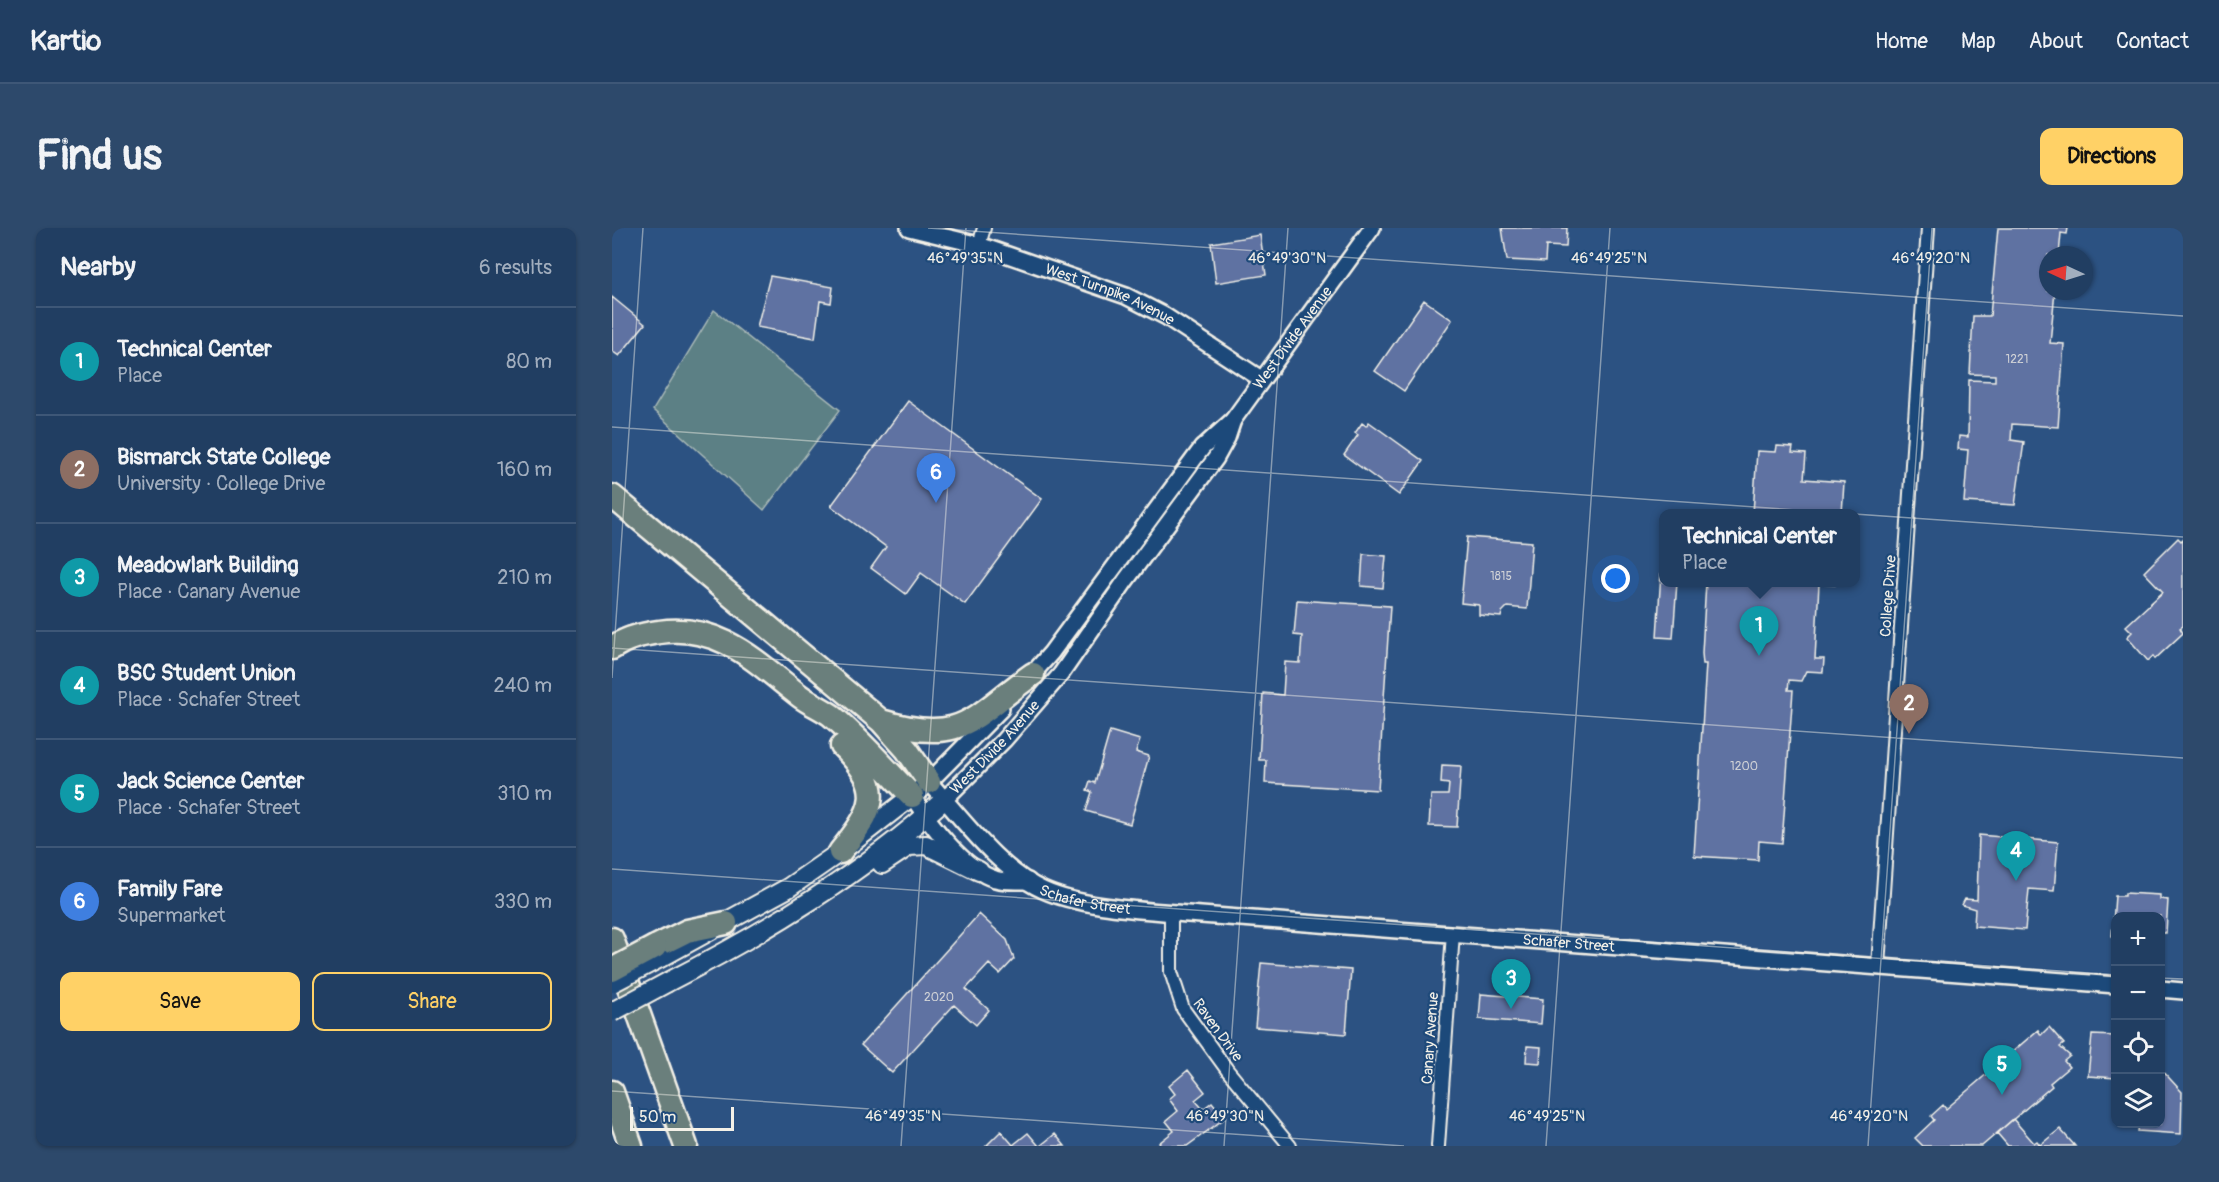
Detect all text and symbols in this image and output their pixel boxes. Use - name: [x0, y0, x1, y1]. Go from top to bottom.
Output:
- text: Kartio: [30, 24, 101, 59]
- text: Home: [1875, 28, 1928, 55]
- text: Map: [1961, 28, 1996, 55]
- text: About: [2029, 28, 2083, 55]
- text: Contact: [2116, 28, 2189, 55]
- button: Directions: [2040, 128, 2183, 185]
- text: Find us: [36, 130, 162, 182]
- north arrow: [2039, 246, 2093, 300]
- text: 46°49'35"N: [927, 249, 1003, 268]
- text: 46°49'30"N: [1248, 249, 1326, 268]
- text: 46°49'25"N: [1571, 249, 1647, 268]
- text: 46°49'20"N: [1892, 249, 1970, 268]
- text: Nearby: [60, 251, 136, 283]
- text: 6 results: [479, 255, 552, 280]
- street label: West Turnpike Avenue: [1043, 260, 1179, 330]
- street label: West Divide Avenue: [1249, 282, 1337, 393]
- text: Technical Center: [117, 335, 272, 363]
- text: 1: [76, 349, 83, 374]
- text: 80 m: [506, 349, 552, 374]
- house number: 1221: [2006, 352, 2028, 367]
- text: Place: [117, 363, 162, 388]
- text: Bismarck State College: [117, 443, 330, 471]
- pin: 6: [916, 454, 956, 503]
- text: 2: [74, 457, 85, 482]
- text: 160 m: [497, 457, 552, 482]
- text: University · College Drive: [117, 471, 325, 496]
- popup: [1659, 509, 1860, 587]
- text: Technical Center: [1682, 522, 1837, 550]
- text: Place: [1682, 550, 1727, 575]
- text: Meadowlark Building: [117, 551, 299, 579]
- street label: College Drive: [1876, 554, 1901, 638]
- your location: [1601, 564, 1630, 593]
- text: 3: [74, 565, 85, 590]
- text: 210 m: [497, 565, 552, 590]
- house number: 1815: [1490, 569, 1512, 584]
- text: Place · Canary Avenue: [117, 579, 300, 604]
- pin: 1: [1740, 606, 1778, 656]
- text: BSC Student Union: [117, 659, 296, 687]
- text: 4: [74, 673, 85, 698]
- text: 240 m: [493, 673, 552, 698]
- pin: 2: [1890, 684, 1928, 734]
- text: Place · Schafer Street: [117, 687, 300, 712]
- street label: West Divide Avenue: [946, 696, 1045, 798]
- house number: 1200: [1730, 759, 1758, 774]
- text: Jack Science Center: [117, 767, 304, 795]
- text: 5: [74, 781, 85, 806]
- text: 310 m: [497, 781, 552, 806]
- text: Place · Schafer Street: [117, 795, 300, 820]
- pin: 4: [1996, 832, 2036, 881]
- text: Family Fare: [117, 875, 222, 903]
- street label: Schafer Street: [1036, 881, 1132, 919]
- text: 6: [74, 889, 85, 914]
- text: 330 m: [494, 889, 552, 914]
- text: Supermarket: [117, 903, 226, 928]
- map controls: [2111, 912, 2165, 1128]
- button: +: [2111, 912, 2165, 966]
- street label: Schafer Street: [1522, 931, 1616, 957]
- pin: 3: [1492, 960, 1530, 1009]
- button: −: [2111, 966, 2165, 1020]
- button: Save: [60, 972, 300, 1031]
- button: Share: [312, 972, 552, 1031]
- house number: 2020: [924, 990, 954, 1005]
- street label: Canary Avenue: [1418, 991, 1443, 1085]
- street label: Raven Drive: [1188, 995, 1247, 1066]
- button: locate: [2111, 1020, 2165, 1074]
- pin: 5: [1982, 1046, 2022, 1095]
- button: layers: [2111, 1074, 2165, 1128]
- scale bar: [630, 1104, 734, 1132]
- text: 50 m: [639, 1107, 676, 1127]
- text: 46°49'35"N: [865, 1107, 941, 1126]
- text: 46°49'30"N: [1186, 1107, 1264, 1126]
- text: 46°49'25"N: [1509, 1107, 1585, 1126]
- text: 46°49'20"N: [1830, 1107, 1908, 1126]

